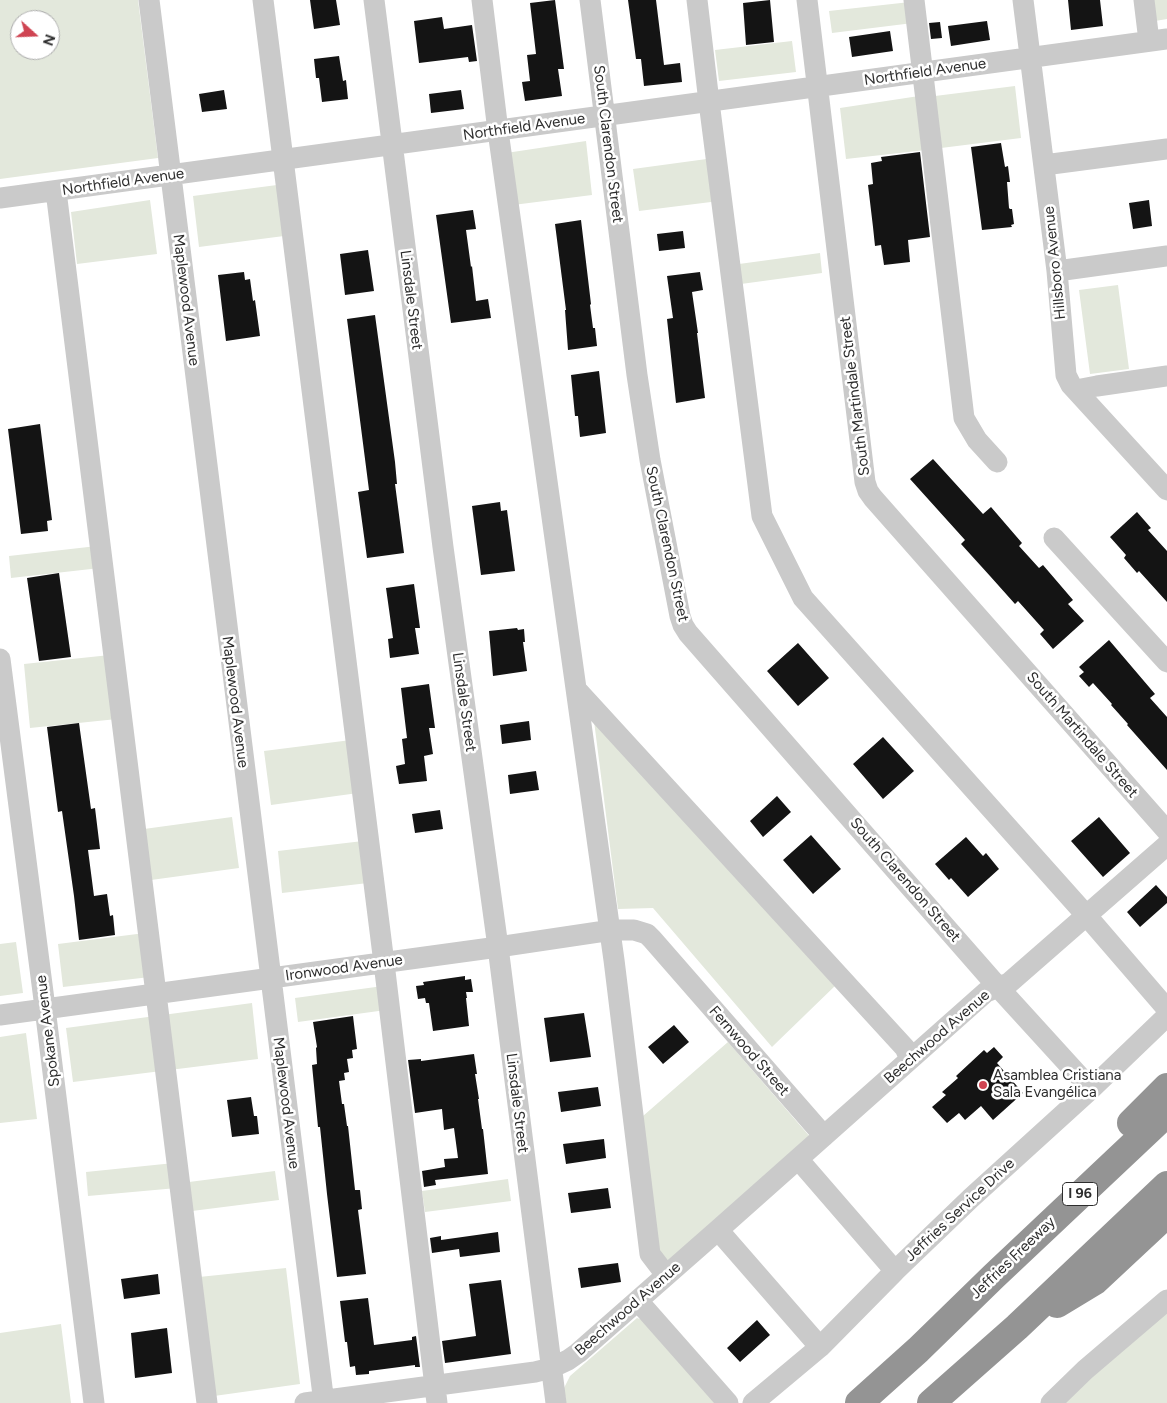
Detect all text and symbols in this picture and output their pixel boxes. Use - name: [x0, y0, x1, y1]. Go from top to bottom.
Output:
- north arrow: [10, 10, 60, 60]
- text: N: [39, 32, 58, 48]
- street label: Northfield Avenue: [863, 55, 987, 89]
- street label: South Clarendon Street: [589, 64, 627, 224]
- street label: Northfield Avenue: [462, 110, 586, 144]
- street label: Northfield Avenue: [61, 165, 185, 199]
- street label: Hillsboro Avenue: [1040, 205, 1070, 321]
- street label: Maplewood Avenue: [169, 233, 203, 367]
- street label: Linsdale Street: [396, 249, 426, 351]
- street label: South Martindale Street: [836, 315, 874, 477]
- street label: South Clarendon Street: [642, 464, 692, 624]
- street label: Maplewood Avenue: [218, 635, 252, 769]
- street label: Linsdale Street: [448, 651, 480, 753]
- street label: South Martindale Street: [1023, 668, 1141, 802]
- street label: South Clarendon Street: [846, 814, 964, 946]
- street label: Ironwood Avenue: [284, 951, 404, 985]
- street label: Spokane Avenue: [32, 974, 64, 1088]
- street label: Beechwood Avenue: [880, 986, 994, 1088]
- street label: Fernwood Street: [705, 1002, 793, 1100]
- street label: Maplewood Avenue: [269, 1036, 303, 1170]
- street label: Linsdale Street: [502, 1052, 532, 1154]
- place label: Asamblea Cristiana Sala Evangélica: [993, 1067, 1121, 1102]
- marker: Asamblea Cristiana Sala Evangélica: [977, 1079, 989, 1091]
- street label: Jeffries Service Drive: [902, 1155, 1018, 1265]
- road number: I 96: [1062, 1182, 1098, 1206]
- street label: Jeffries Freeway: [967, 1213, 1059, 1303]
- street label: Beechwood Avenue: [571, 1258, 685, 1360]

